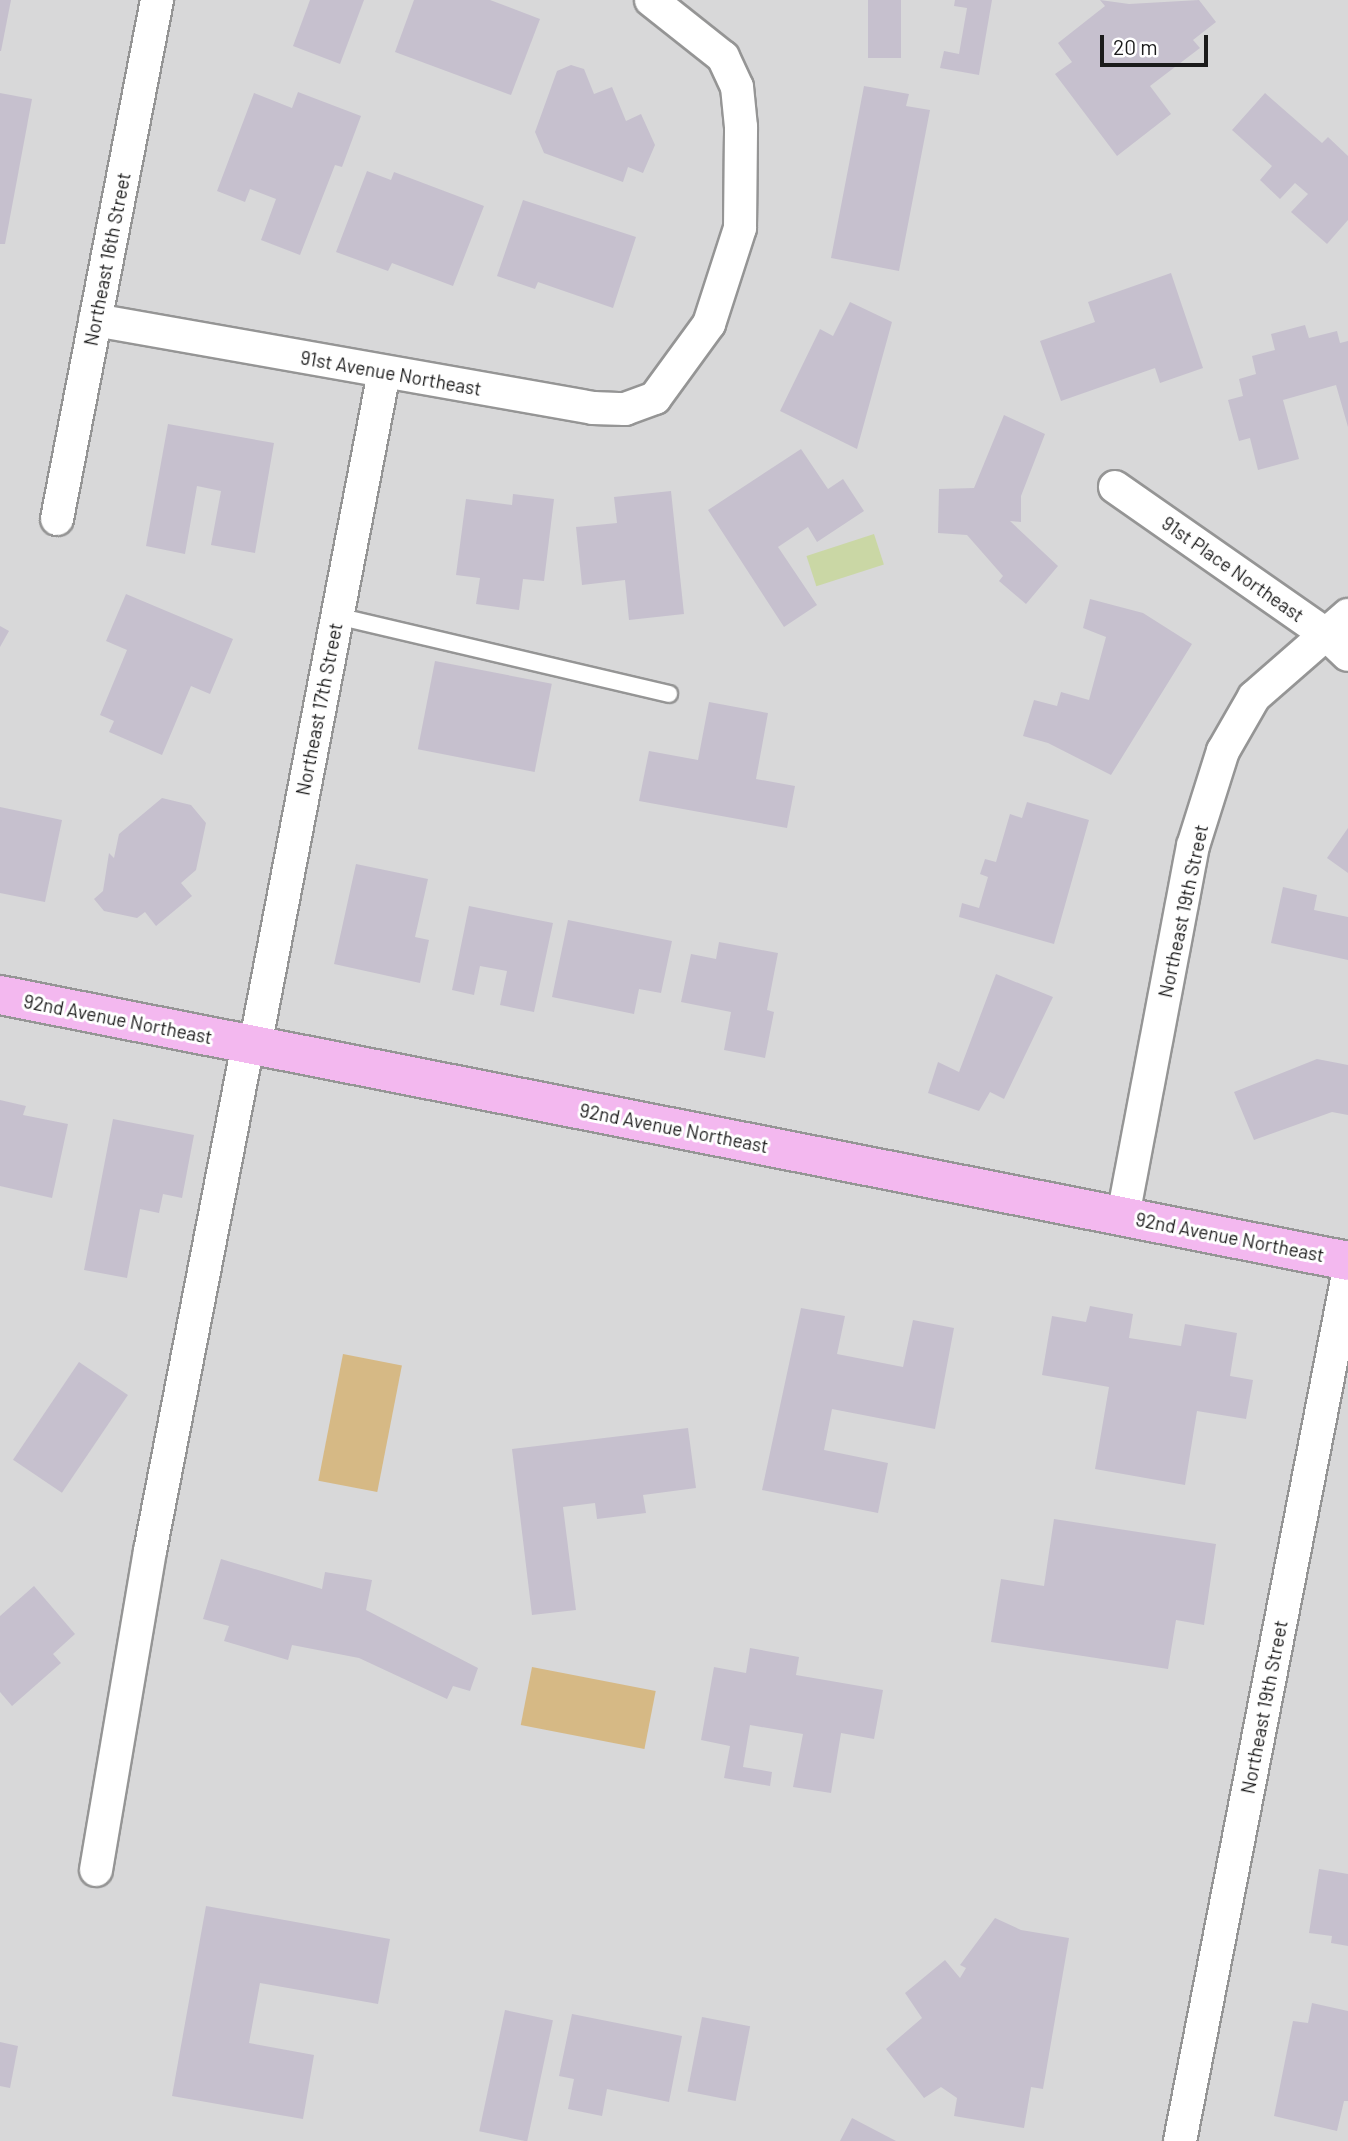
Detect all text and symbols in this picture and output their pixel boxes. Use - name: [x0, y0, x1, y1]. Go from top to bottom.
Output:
- scale bar: [1103, 21, 1212, 65]
- text: 20 m: [1113, 34, 1158, 59]
- street label: Northeast 16th Street: [79, 170, 135, 348]
- street label: 91st Avenue Northeast: [299, 346, 483, 400]
- street label: 91st Place Northeast: [1158, 511, 1308, 627]
- street label: Northeast 17th Street: [291, 621, 347, 797]
- street label: Northeast 19th Street: [1154, 822, 1212, 1000]
- street label: 92nd Avenue Northeast: [22, 990, 214, 1048]
- street label: 92nd Avenue Northeast: [578, 1099, 770, 1157]
- street label: 92nd Avenue Northeast: [1134, 1208, 1326, 1266]
- street label: Northeast 19th Street: [1236, 1618, 1292, 1796]

